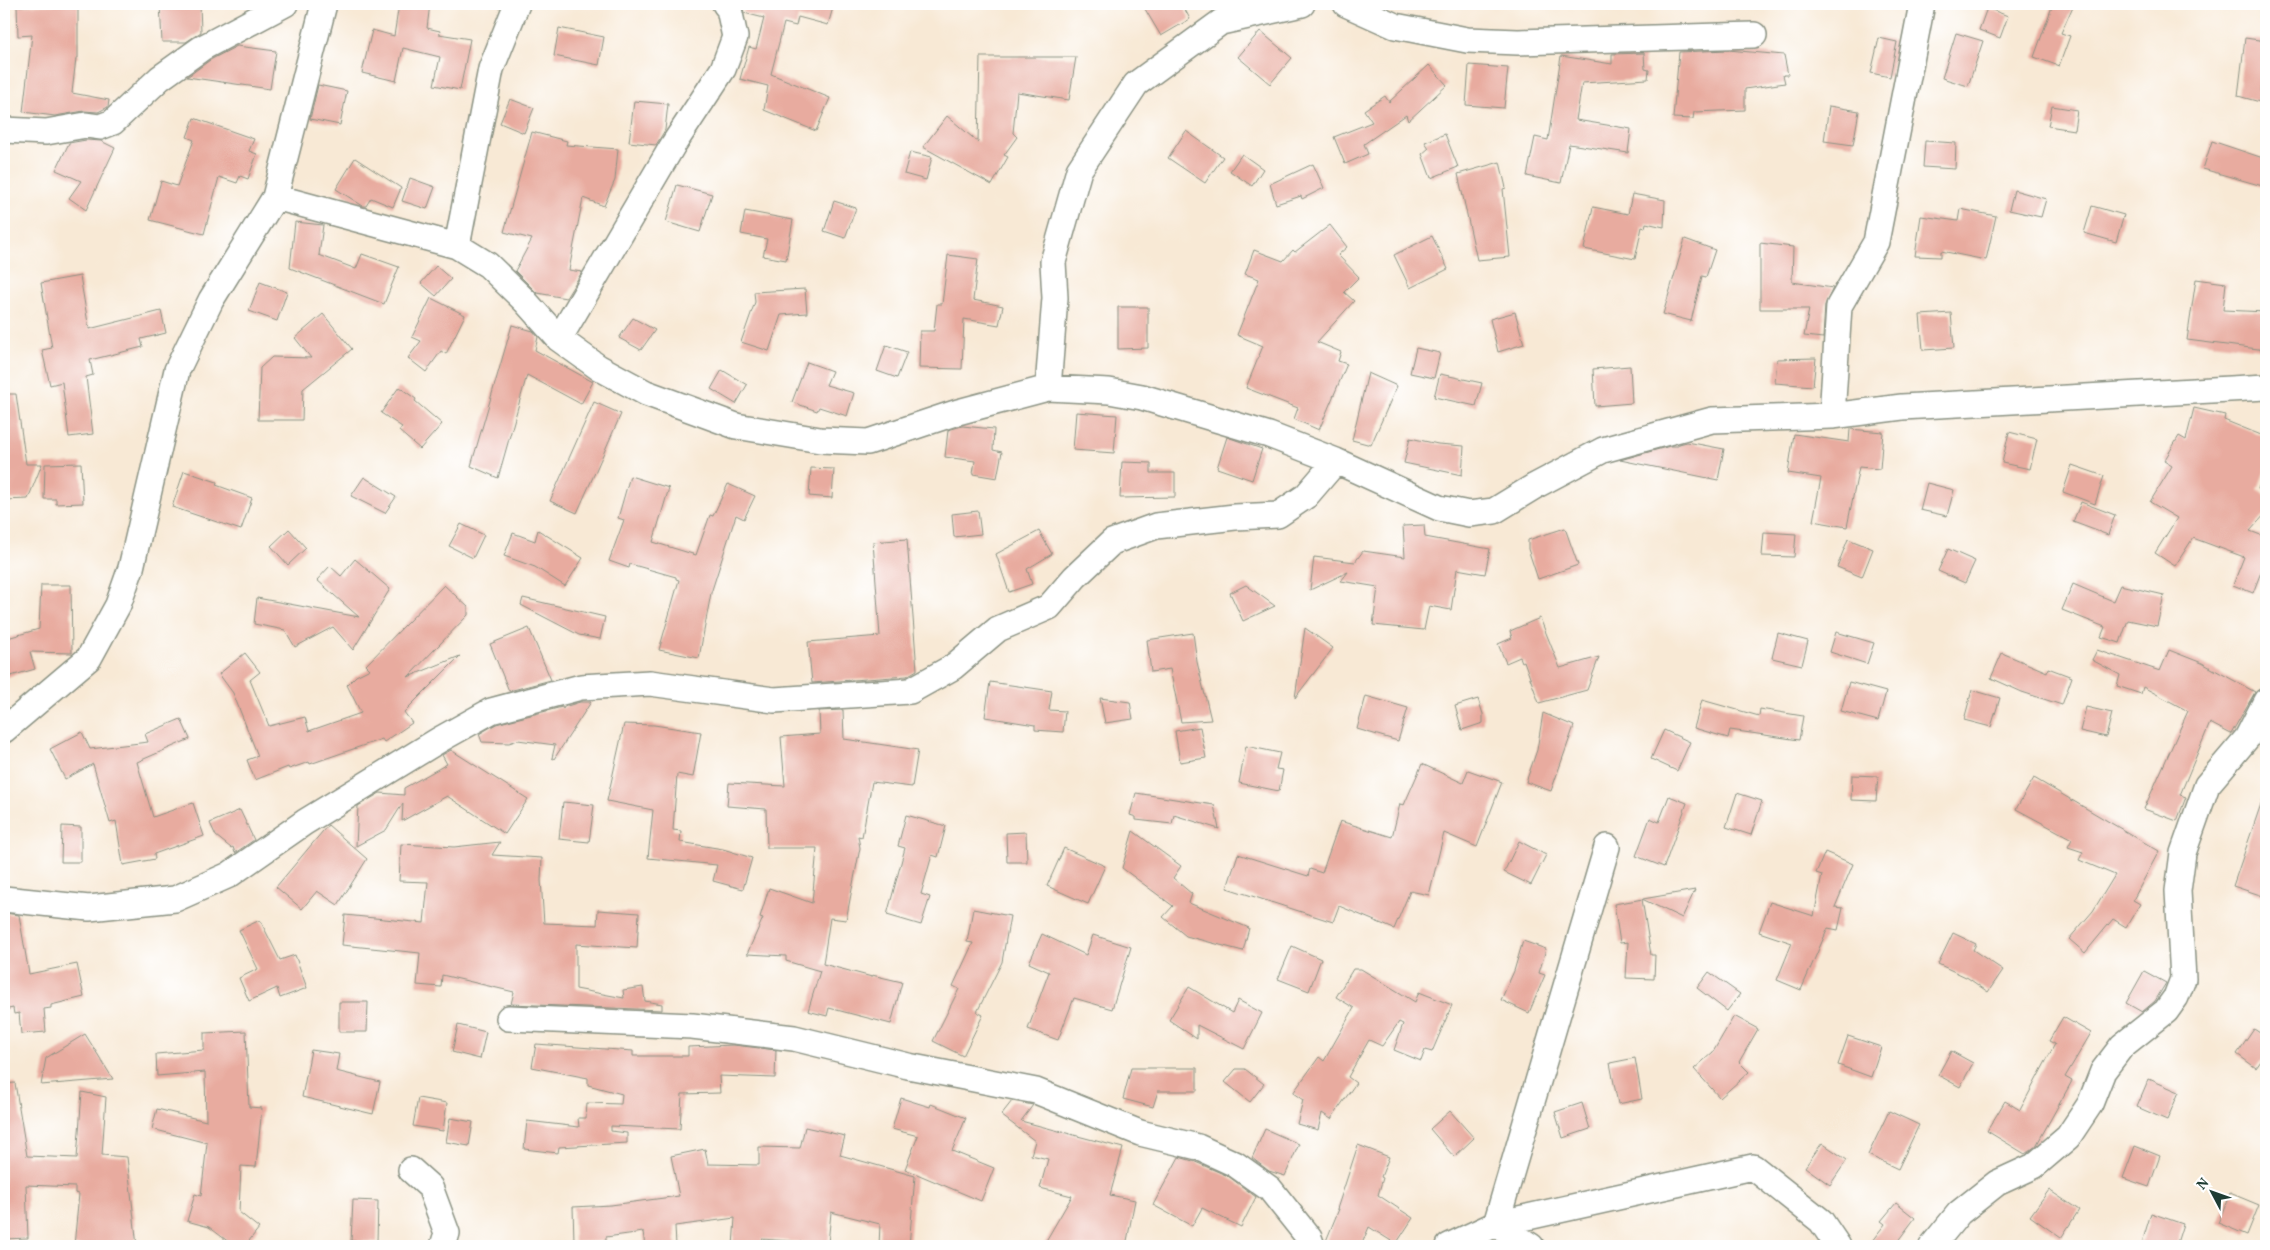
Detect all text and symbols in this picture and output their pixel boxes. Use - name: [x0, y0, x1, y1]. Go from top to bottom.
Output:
- north arrow: [2188, 1168, 2238, 1218]
- text: N: [2193, 1174, 2214, 1195]

